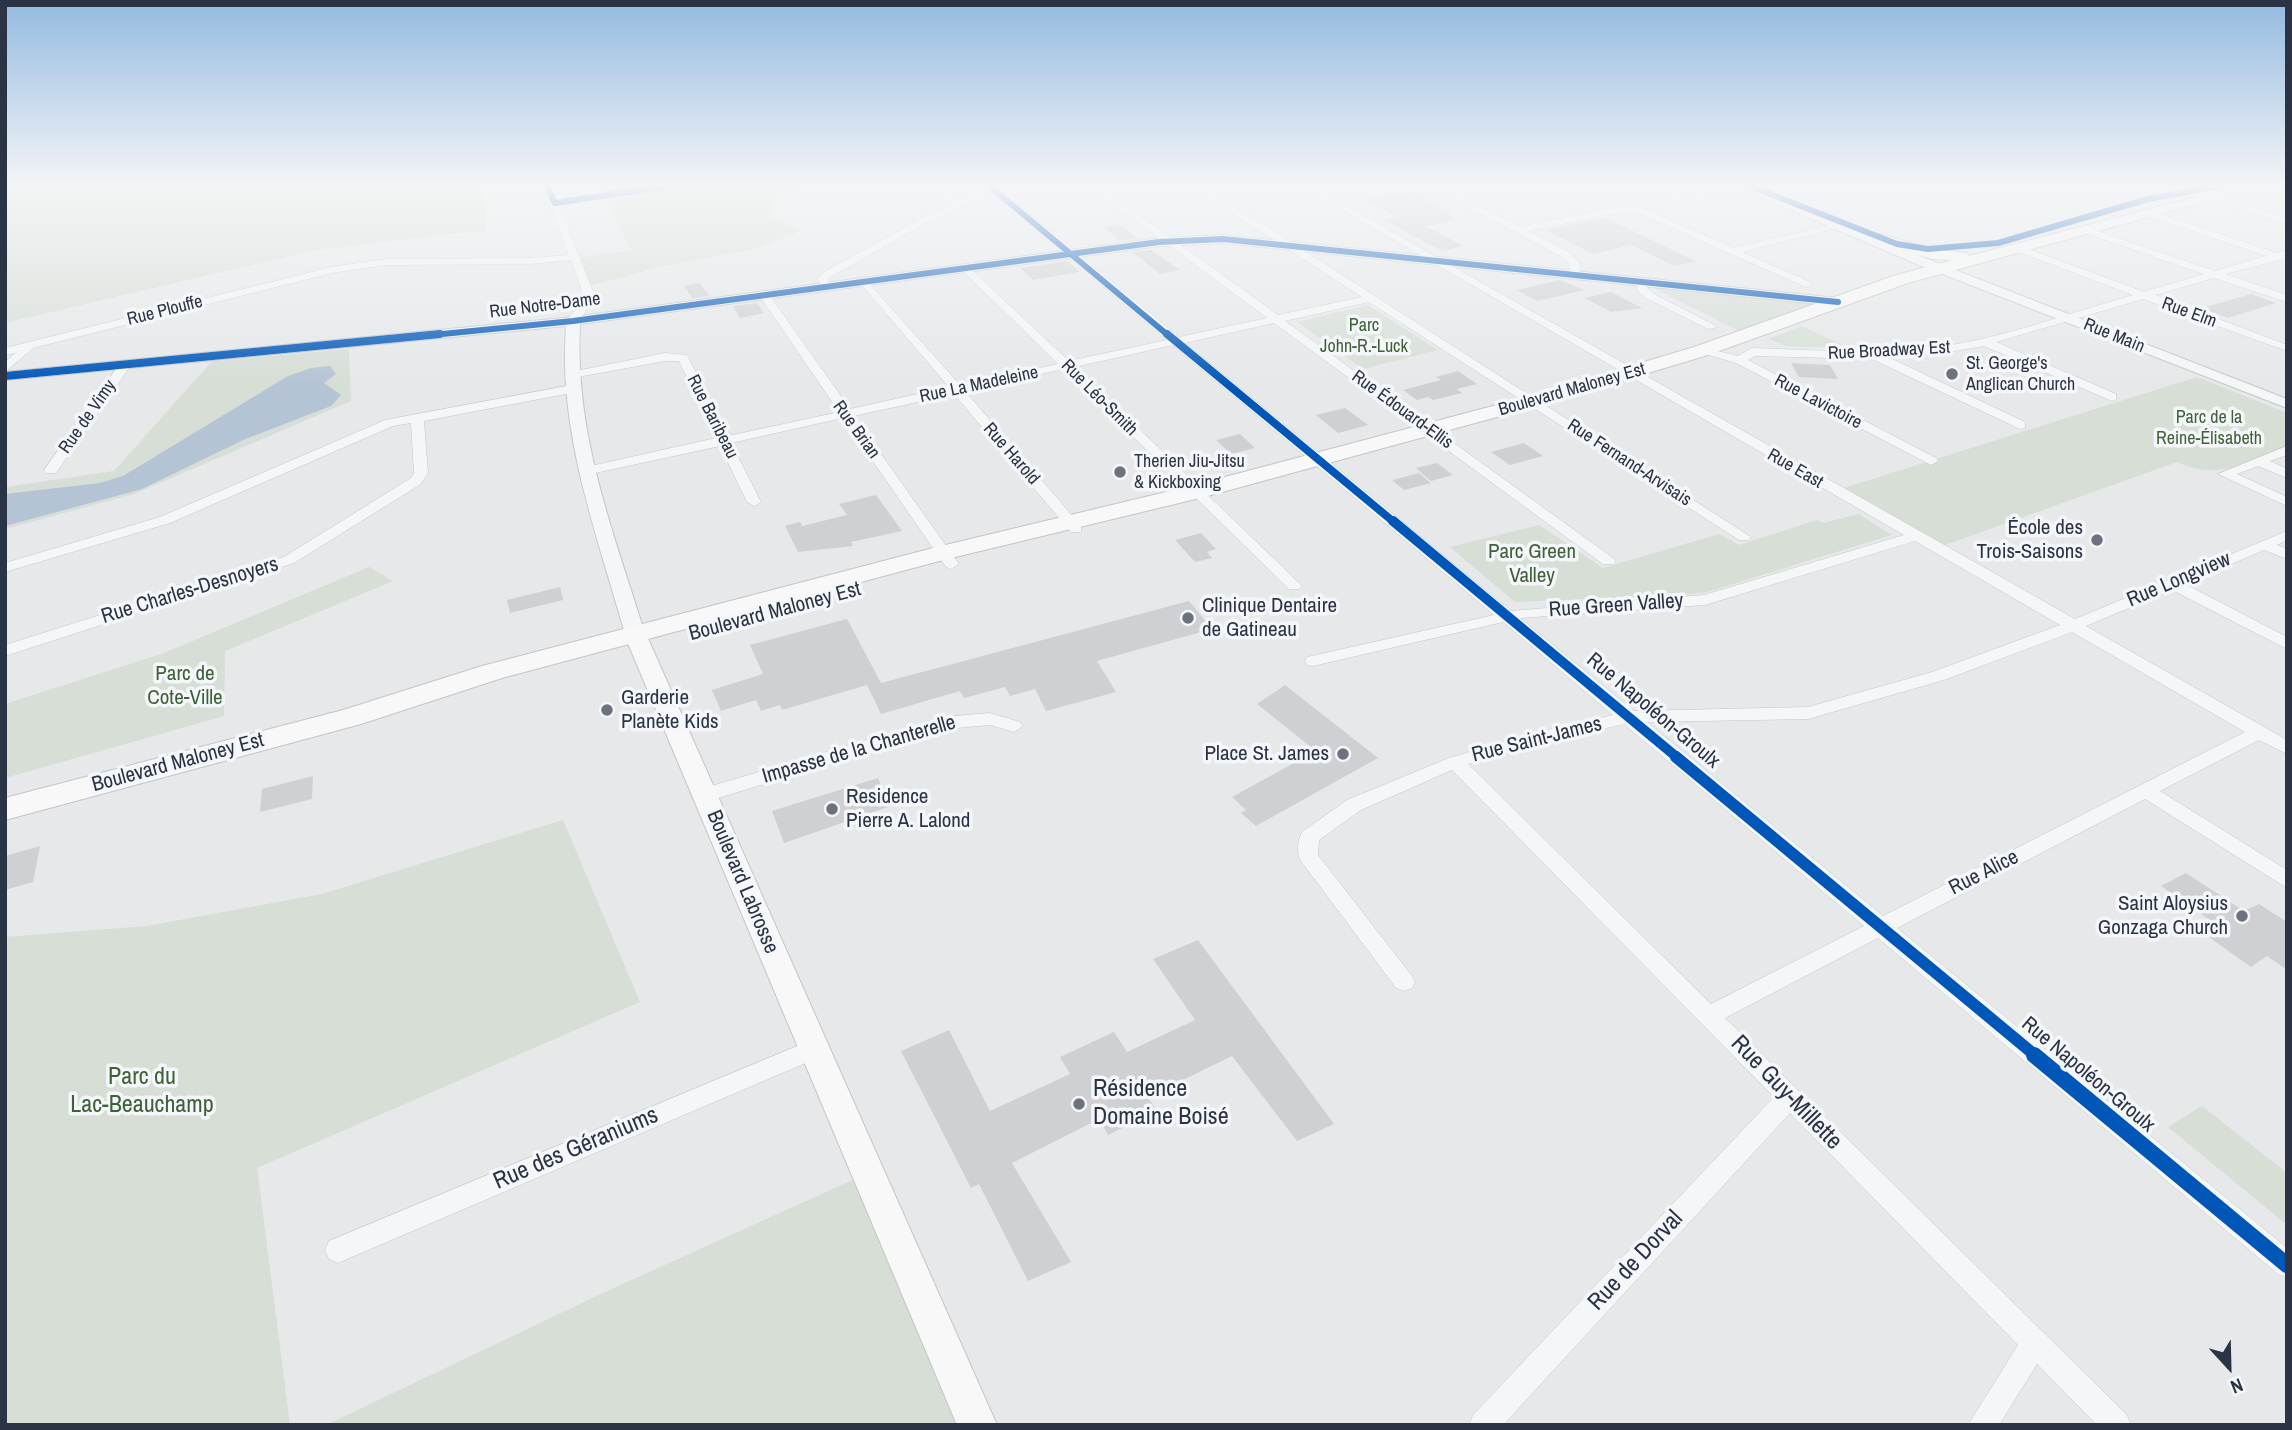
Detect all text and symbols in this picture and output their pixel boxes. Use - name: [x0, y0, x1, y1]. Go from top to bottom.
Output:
- street label: Rue Notre-Dame: [488, 288, 602, 324]
- street label: Rue Plouffe: [125, 291, 205, 331]
- street label: Rue Elm: [2159, 293, 2219, 333]
- street label: Rue Main: [2080, 314, 2148, 358]
- park label: Parc John-R.-Luck: [1320, 315, 1408, 358]
- street label: Rue Broadway Est: [1827, 337, 1951, 365]
- place label: St. George's Anglican Church: [1966, 353, 2075, 396]
- street label: Rue Léo-Smith: [1056, 355, 1142, 441]
- street label: Boulevard Maloney Est: [1496, 359, 1648, 421]
- street label: Rue La Madeleine: [918, 362, 1040, 408]
- street label: Rue Édouard-Ellis: [1347, 366, 1457, 454]
- marker: St. George's Anglican Church: [1944, 366, 1960, 382]
- street label: Rue Lavictoire: [1771, 370, 1865, 434]
- street label: Rue Baribeau: [682, 372, 742, 462]
- street label: Rue de Vimy: [55, 376, 121, 458]
- street label: Rue Brian: [828, 397, 884, 463]
- park label: Parc de la Reine-Élisabeth: [2156, 407, 2262, 450]
- street label: Rue Fernand-Arvisais: [1563, 415, 1695, 511]
- street label: Rue Harold: [978, 419, 1044, 489]
- street label: Rue East: [1763, 444, 1827, 494]
- place label: Therien Jiu-Jitsu & Kickboxing: [1134, 451, 1245, 494]
- marker: Therien Jiu-Jitsu & Kickboxing: [1112, 464, 1128, 480]
- place label: École des Trois-Saisons: [1976, 515, 2083, 565]
- marker: École des Trois-Saisons: [2089, 532, 2105, 548]
- park label: Parc Green Valley: [1488, 539, 1576, 589]
- street label: Rue Longview: [2123, 547, 2235, 613]
- street label: Rue Charles-Desnoyers: [98, 552, 282, 630]
- street label: Boulevard Maloney Est: [686, 577, 864, 647]
- street label: Rue Green Valley: [1548, 589, 1684, 623]
- place label: Clinique Dentaire de Gatineau: [1202, 593, 1337, 643]
- marker: Clinique Dentaire de Gatineau: [1180, 610, 1196, 626]
- street label: Rue Napoléon-Groulx: [1581, 648, 1725, 774]
- park label: Parc de Cote-Ville: [147, 661, 223, 711]
- place label: Garderie Planète Kids: [621, 685, 719, 735]
- marker: Garderie Planète Kids: [599, 702, 615, 718]
- street label: Impasse de la Chanterelle: [759, 710, 959, 790]
- street label: Rue Saint-James: [1469, 712, 1605, 768]
- street label: Boulevard Maloney Est: [89, 728, 267, 798]
- place label: Place St. James: [1205, 741, 1329, 767]
- marker: Place St. James: [1335, 746, 1351, 762]
- place label: Residence Pierre A. Lalond: [846, 784, 970, 834]
- marker: Residence Pierre A. Lalond: [824, 801, 840, 817]
- street label: Boulevard Labrosse: [700, 807, 784, 957]
- street label: Rue Alice: [1945, 845, 2023, 901]
- place label: Saint Aloysius Gonzaga Church: [2098, 891, 2228, 941]
- marker: Saint Aloysius Gonzaga Church: [2234, 908, 2250, 924]
- street label: Rue Napoléon-Groulx: [2016, 1012, 2160, 1138]
- street label: Rue Guy-Millette: [1724, 1030, 1848, 1156]
- park label: Parc du Lac-Beauchamp: [70, 1064, 214, 1120]
- place label: Résidence Domaine Boisé: [1093, 1076, 1229, 1132]
- marker: Résidence Domaine Boisé: [1071, 1096, 1087, 1112]
- street label: Rue des Géraniums: [489, 1101, 663, 1197]
- street label: Rue de Dorval: [1583, 1205, 1689, 1317]
- north arrow: [2194, 1332, 2264, 1402]
- text: N: [2227, 1372, 2247, 1401]

